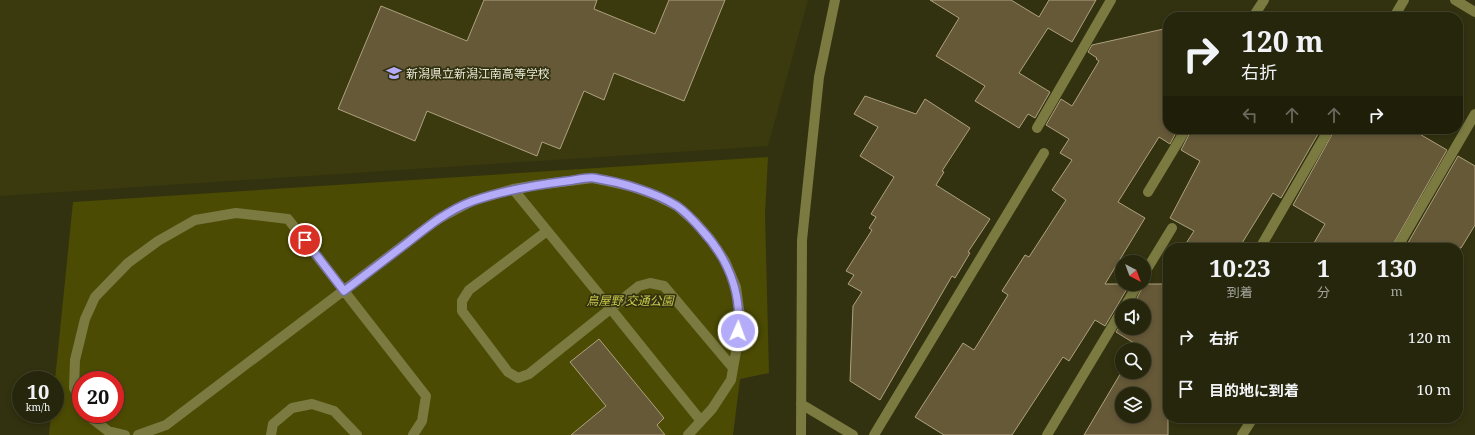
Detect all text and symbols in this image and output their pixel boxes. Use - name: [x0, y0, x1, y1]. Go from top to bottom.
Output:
- text: 120 m: [1241, 22, 1323, 60]
- icon: right: [1175, 28, 1227, 80]
- text: 右折: [1241, 60, 1277, 84]
- school or university icon: 新潟県立新潟江南高等学校: [385, 64, 403, 82]
- place label: 新潟県立新潟江南高等学校: [406, 65, 550, 82]
- icon: left: [1239, 104, 1261, 126]
- icon: ahead: [1281, 104, 1303, 126]
- icon: ahead: [1323, 104, 1345, 126]
- icon: right: [1365, 104, 1387, 126]
- pin: [288, 223, 322, 257]
- icon: arrive: [294, 229, 316, 251]
- text: 10:23: [1209, 251, 1271, 284]
- text: 1: [1317, 251, 1330, 284]
- text: 130: [1376, 251, 1417, 284]
- north arrow: [1115, 255, 1151, 291]
- map controls: [1115, 255, 1151, 423]
- text: m: [1390, 282, 1403, 300]
- text: 到着: [1227, 283, 1253, 301]
- text: 分: [1317, 283, 1330, 301]
- park label: 鳥屋野 交通公園: [586, 292, 676, 309]
- button: sound: [1115, 299, 1151, 335]
- position arrow: [717, 310, 759, 352]
- icon: right: [1175, 326, 1197, 348]
- text: 120 m: [1408, 327, 1451, 347]
- text: 右折: [1209, 328, 1239, 348]
- button: search: [1115, 343, 1151, 379]
- speed limit sign: 20: [72, 371, 124, 423]
- text: 10: [27, 378, 49, 405]
- icon: arrive: [1175, 378, 1197, 400]
- text: 10 m: [1416, 379, 1451, 399]
- text: 目的地に到着: [1209, 380, 1299, 400]
- button: layers: [1115, 387, 1151, 423]
- text: km/h: [26, 400, 50, 414]

